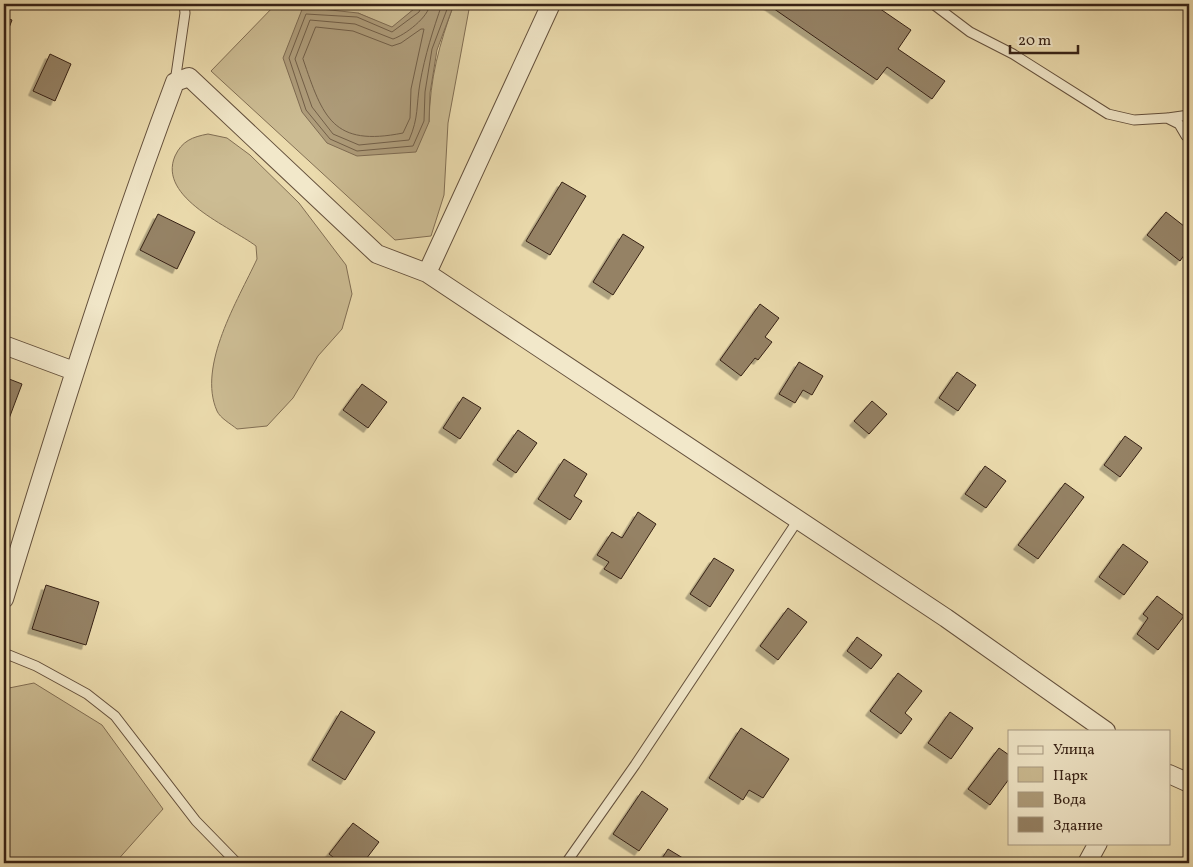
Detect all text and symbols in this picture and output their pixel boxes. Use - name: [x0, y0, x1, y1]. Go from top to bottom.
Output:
- scale bar: [1010, 22, 1078, 54]
- text: 20 m: [1018, 31, 1051, 52]
- legend: [1008, 730, 1170, 844]
- text: Улица: [1053, 740, 1095, 761]
- text: Парк: [1053, 766, 1088, 787]
- text: Вода: [1053, 790, 1086, 811]
- text: Здание: [1053, 816, 1103, 837]

